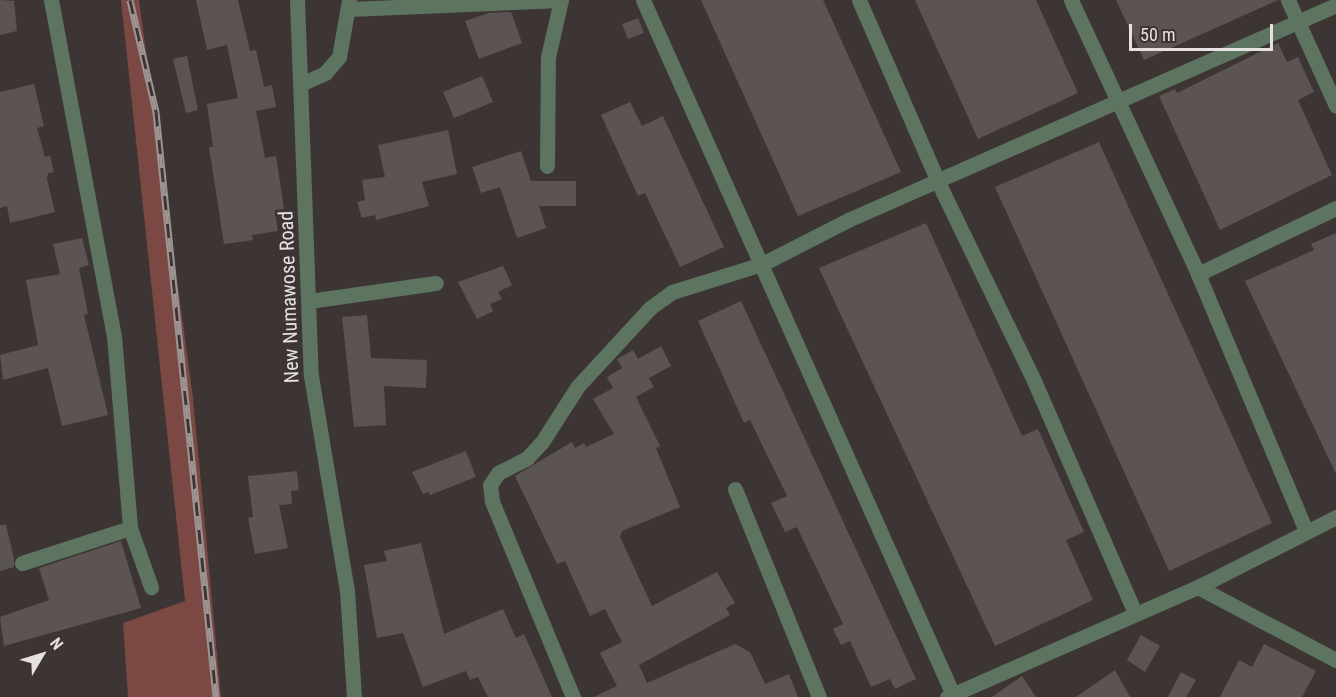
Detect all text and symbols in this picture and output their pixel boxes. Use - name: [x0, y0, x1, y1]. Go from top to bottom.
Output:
- scale bar: [1132, 12, 1276, 50]
- text: 50 m: [1140, 24, 1175, 45]
- street label: New Numawose Road: [274, 210, 304, 384]
- north arrow: [12, 625, 72, 685]
- text: N: [46, 634, 67, 653]

